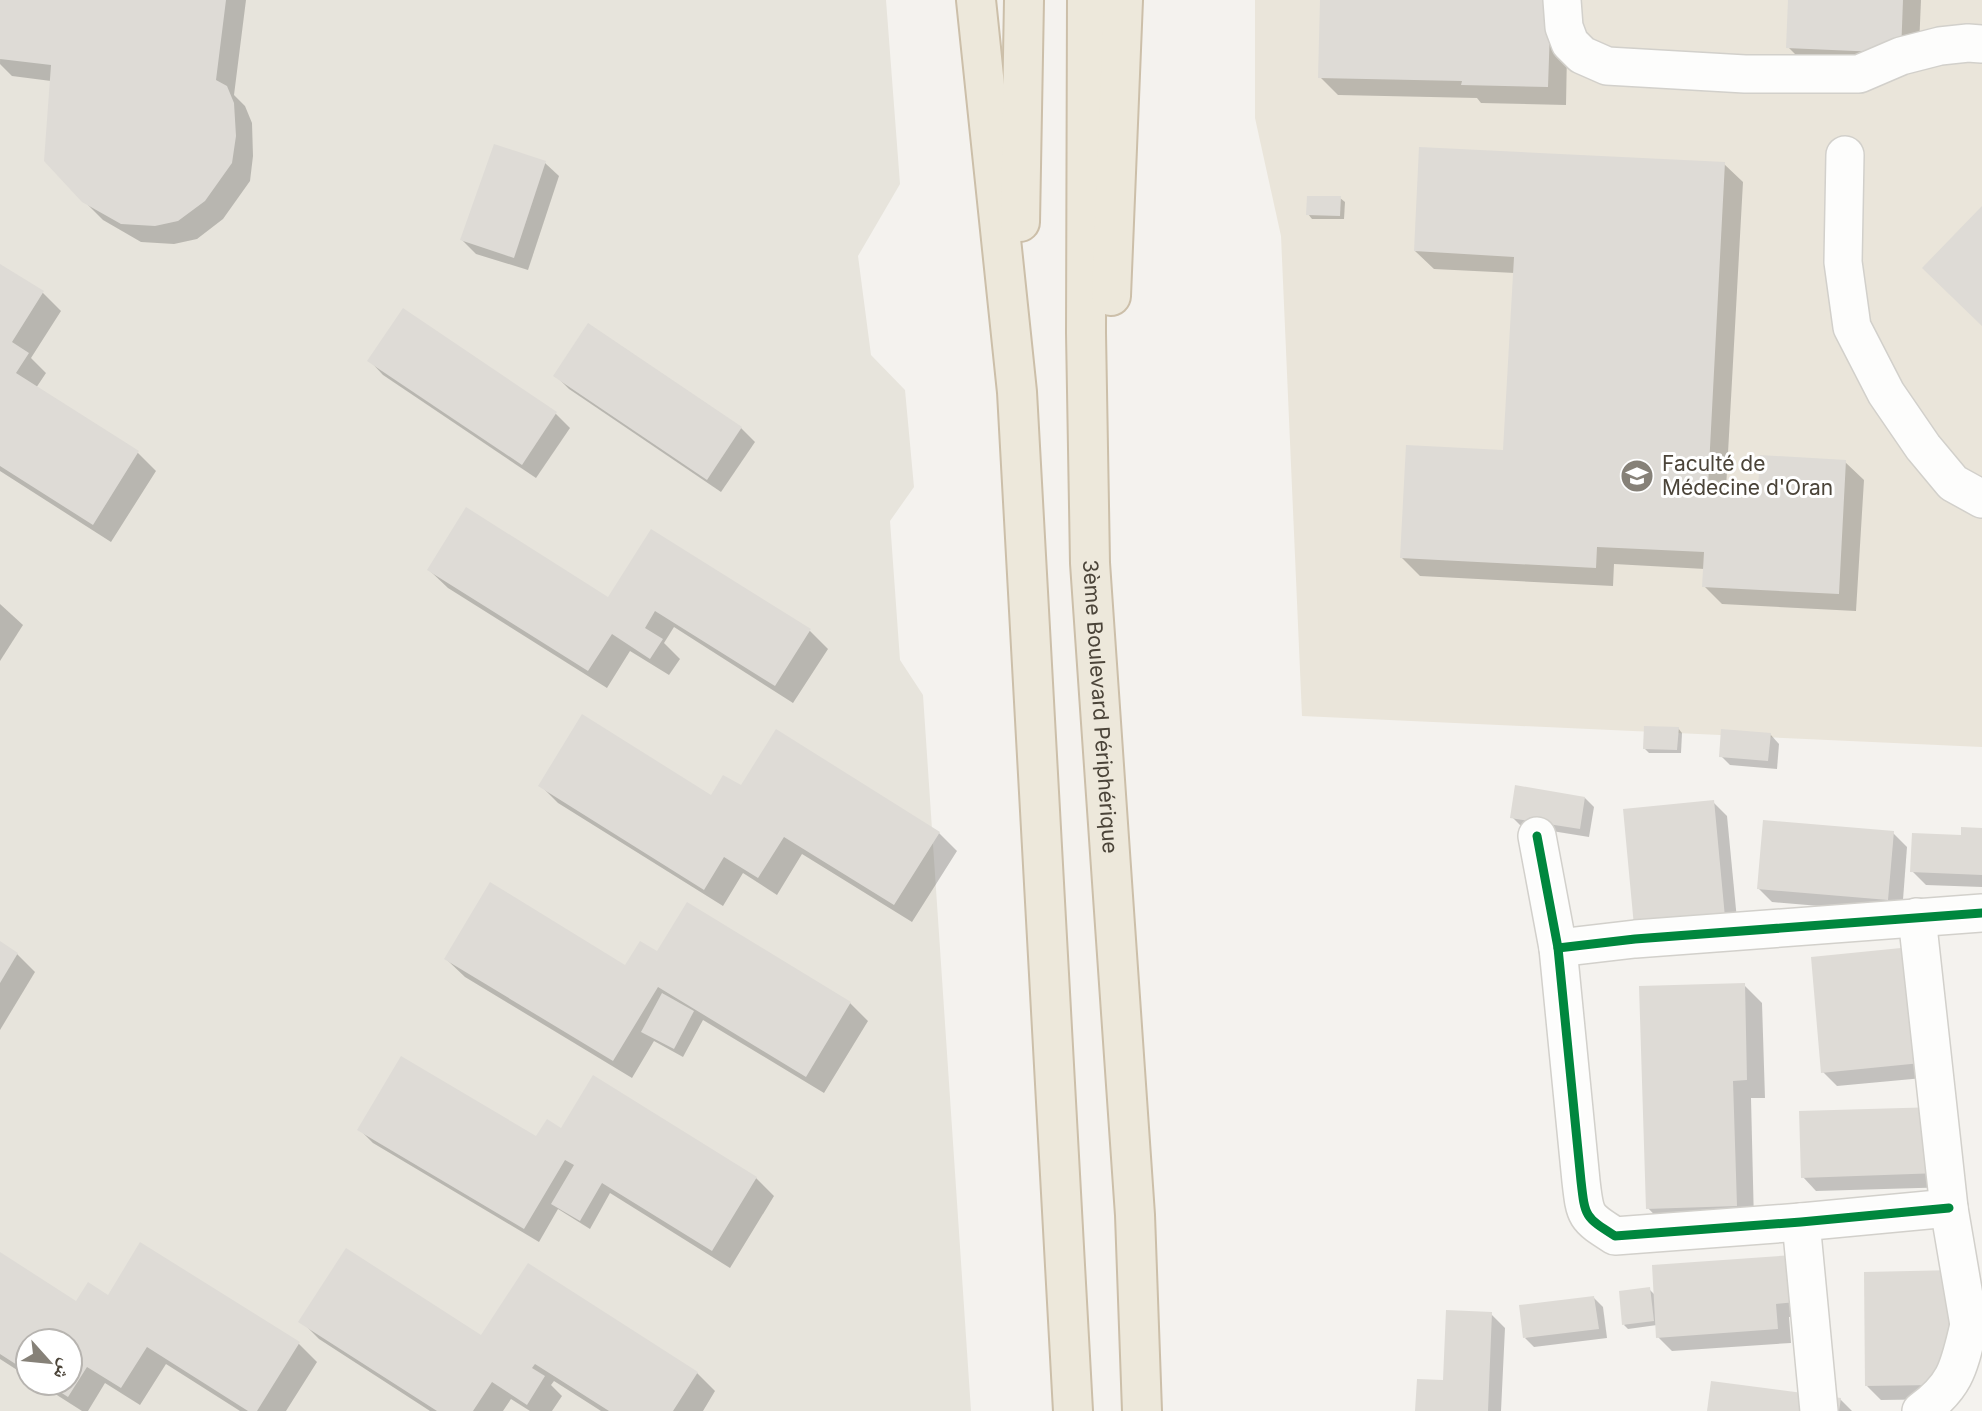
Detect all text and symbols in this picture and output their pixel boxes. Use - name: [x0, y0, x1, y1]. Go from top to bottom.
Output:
- place label: Faculté de Médecine d'Oran: [1662, 451, 1833, 500]
- school or university icon: Faculté de Médecine d'Oran: [1618, 457, 1656, 495]
- street label: 3ème Boulevard Périphérique: [1078, 559, 1123, 854]
- north arrow: [14, 1327, 84, 1397]
- text: ش: [49, 1355, 79, 1384]

